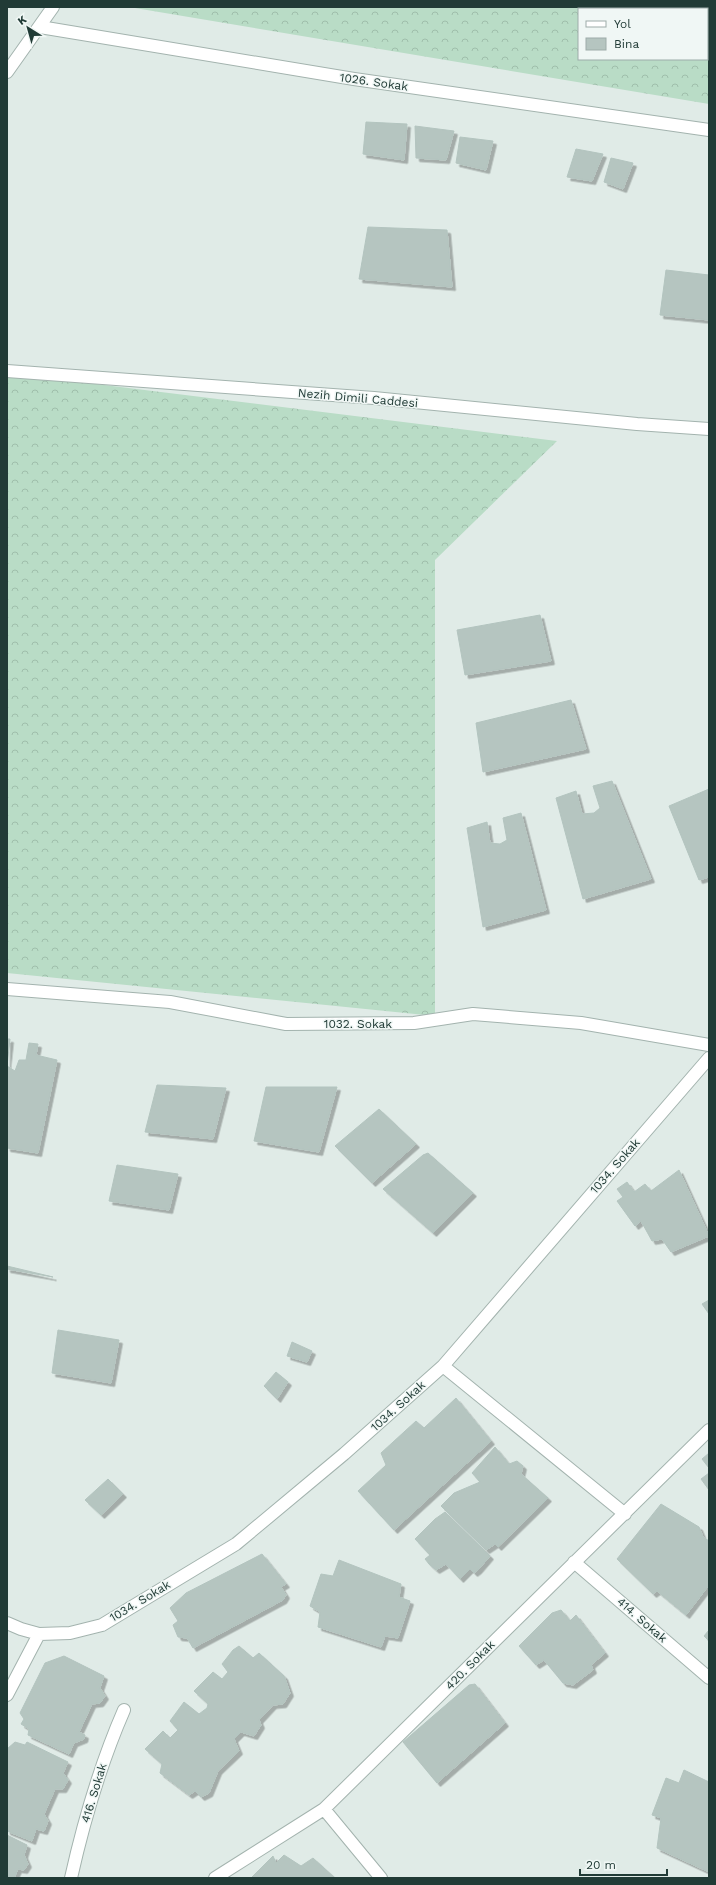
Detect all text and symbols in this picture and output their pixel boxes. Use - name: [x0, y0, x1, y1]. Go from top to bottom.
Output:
- north arrow: [8, 8, 48, 48]
- legend: [578, 8, 708, 60]
- text: K: [15, 13, 30, 28]
- text: Yol: [614, 17, 631, 31]
- text: Bina: [614, 37, 639, 51]
- street label: 1026. Sokak: [339, 70, 409, 94]
- street label: Nezih Dimili Caddesi: [297, 386, 419, 410]
- street label: 1032. Sokak: [324, 1017, 392, 1031]
- street label: 1034. Sokak: [587, 1135, 643, 1196]
- street label: 1034. Sokak: [368, 1378, 428, 1434]
- street label: 1034. Sokak: [107, 1577, 173, 1625]
- street label: 414. Sokak: [614, 1595, 670, 1646]
- street label: 420. Sokak: [442, 1637, 498, 1693]
- street label: 416. Sokak: [78, 1761, 110, 1824]
- scale bar: [580, 1851, 667, 1877]
- text: 20 m: [586, 1858, 616, 1872]

